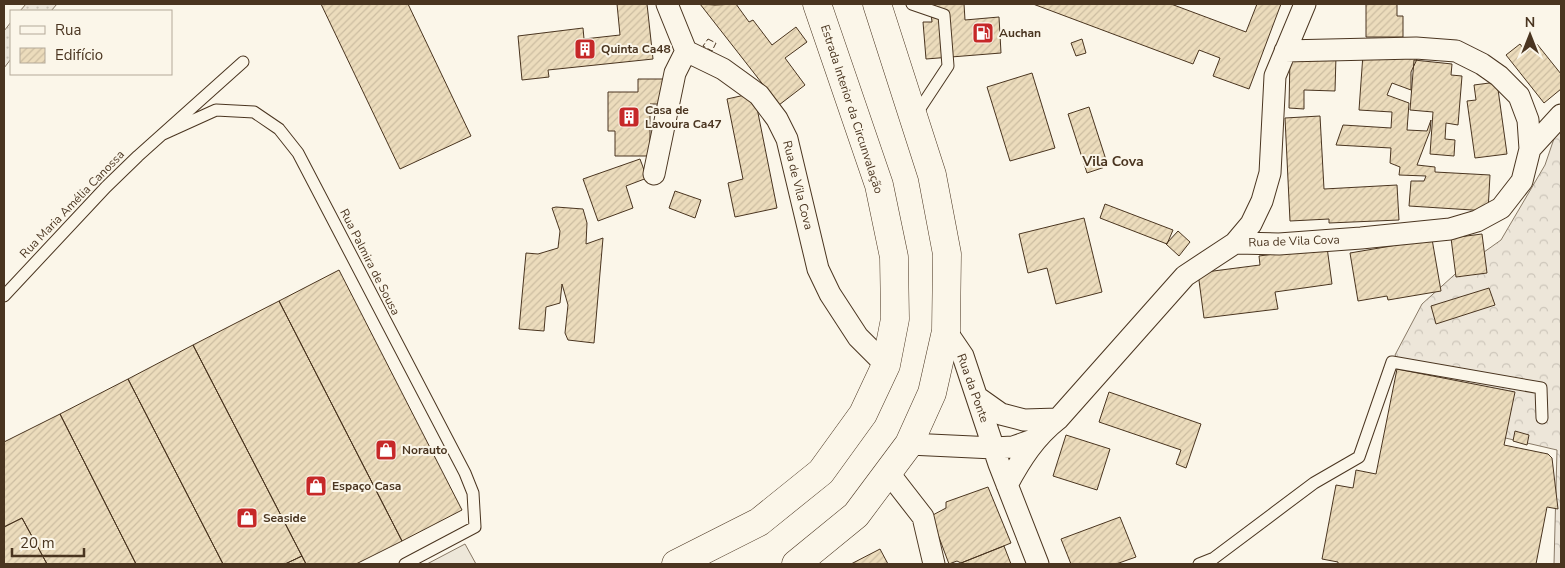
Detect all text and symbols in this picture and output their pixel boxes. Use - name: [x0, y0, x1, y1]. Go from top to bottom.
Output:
- legend: [10, 10, 172, 75]
- north arrow: [1505, 10, 1555, 60]
- text: N: [1525, 13, 1535, 32]
- text: Rua: [55, 20, 81, 40]
- fuel station icon: Auchan: [971, 21, 995, 45]
- street label: Estrada Interior da Circunvalação: [817, 22, 887, 196]
- place label: Auchan: [999, 25, 1041, 41]
- building icon: Quinta Ca48: [573, 37, 597, 61]
- place label: Quinta Ca48: [601, 41, 671, 57]
- text: Edifício: [55, 45, 103, 65]
- place label: Casa de Lavoura Ca47: [645, 102, 722, 132]
- building icon: Casa de Lavoura Ca47: [617, 105, 641, 129]
- street label: Rua de Vila Cova: [779, 139, 817, 231]
- street label: Rua Maria Amélia Canossa: [16, 147, 128, 261]
- district label: Vila Cova: [1081, 152, 1144, 171]
- street label: Rua Palmira de Sousa: [336, 206, 404, 318]
- street label: Rua de Vila Cova: [1248, 231, 1340, 251]
- street label: Rua da Ponte: [953, 351, 993, 425]
- shop icon: Norauto: [374, 438, 398, 462]
- place label: Norauto: [402, 442, 448, 458]
- shop icon: Espaço Casa: [304, 474, 328, 498]
- place label: Espaço Casa: [332, 478, 401, 494]
- shop icon: Seaside: [235, 506, 259, 530]
- place label: Seaside: [263, 510, 307, 526]
- scale bar: [12, 526, 85, 558]
- text: 20 m: [20, 533, 55, 553]

